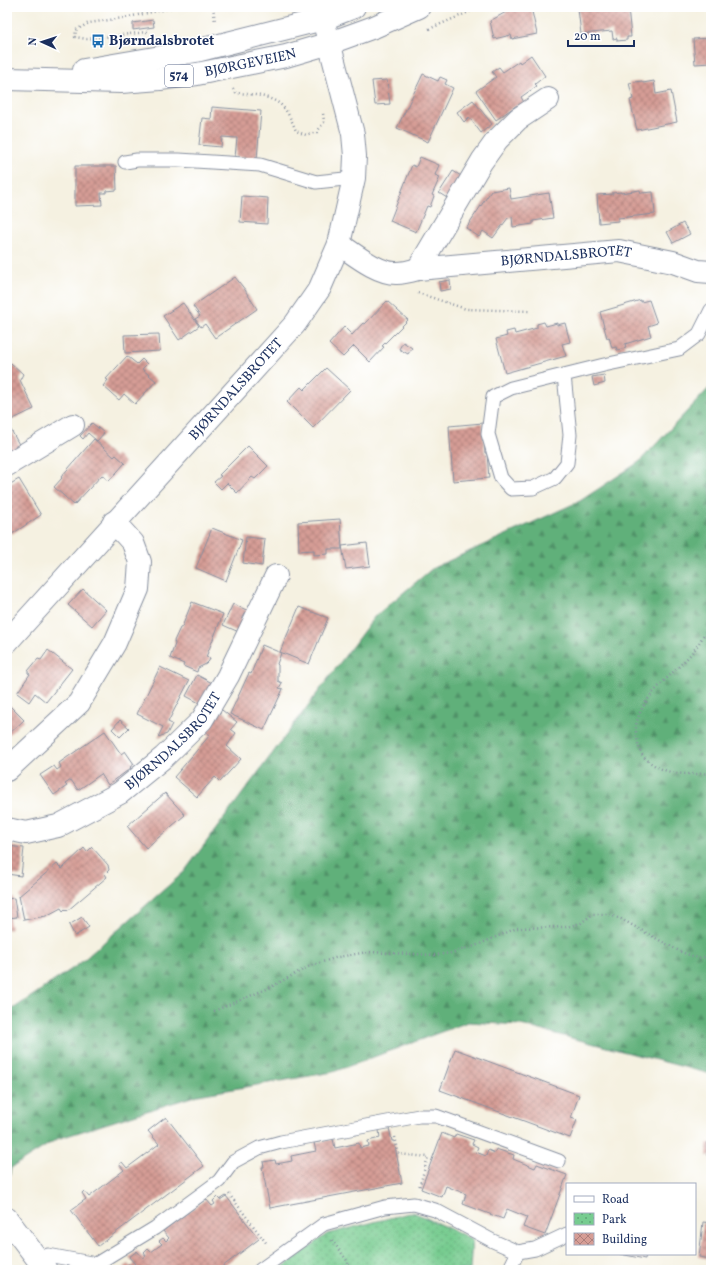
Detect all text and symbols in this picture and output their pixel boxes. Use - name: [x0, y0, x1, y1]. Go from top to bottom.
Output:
- north arrow: [22, 22, 62, 62]
- scale bar: [568, 22, 634, 48]
- text: 20 m: [574, 29, 601, 45]
- place label: Bjørndalsbrotet: [109, 32, 214, 51]
- bus stop icon: Bjørndalsbrotet: [90, 33, 106, 49]
- text: N: [26, 37, 41, 46]
- street label: BJØRGEVEIEN: [203, 44, 299, 82]
- road number: 574: [165, 65, 193, 87]
- street label: BJØRNDALSBROTET: [500, 241, 633, 271]
- street label: BJØRNDALSBROTET: [185, 334, 287, 444]
- street label: BJØRNDALSBROTET: [121, 689, 226, 795]
- legend: [566, 1183, 696, 1255]
- text: Road: [602, 1192, 629, 1208]
- text: Park: [602, 1212, 627, 1228]
- text: Building: [602, 1232, 647, 1248]

